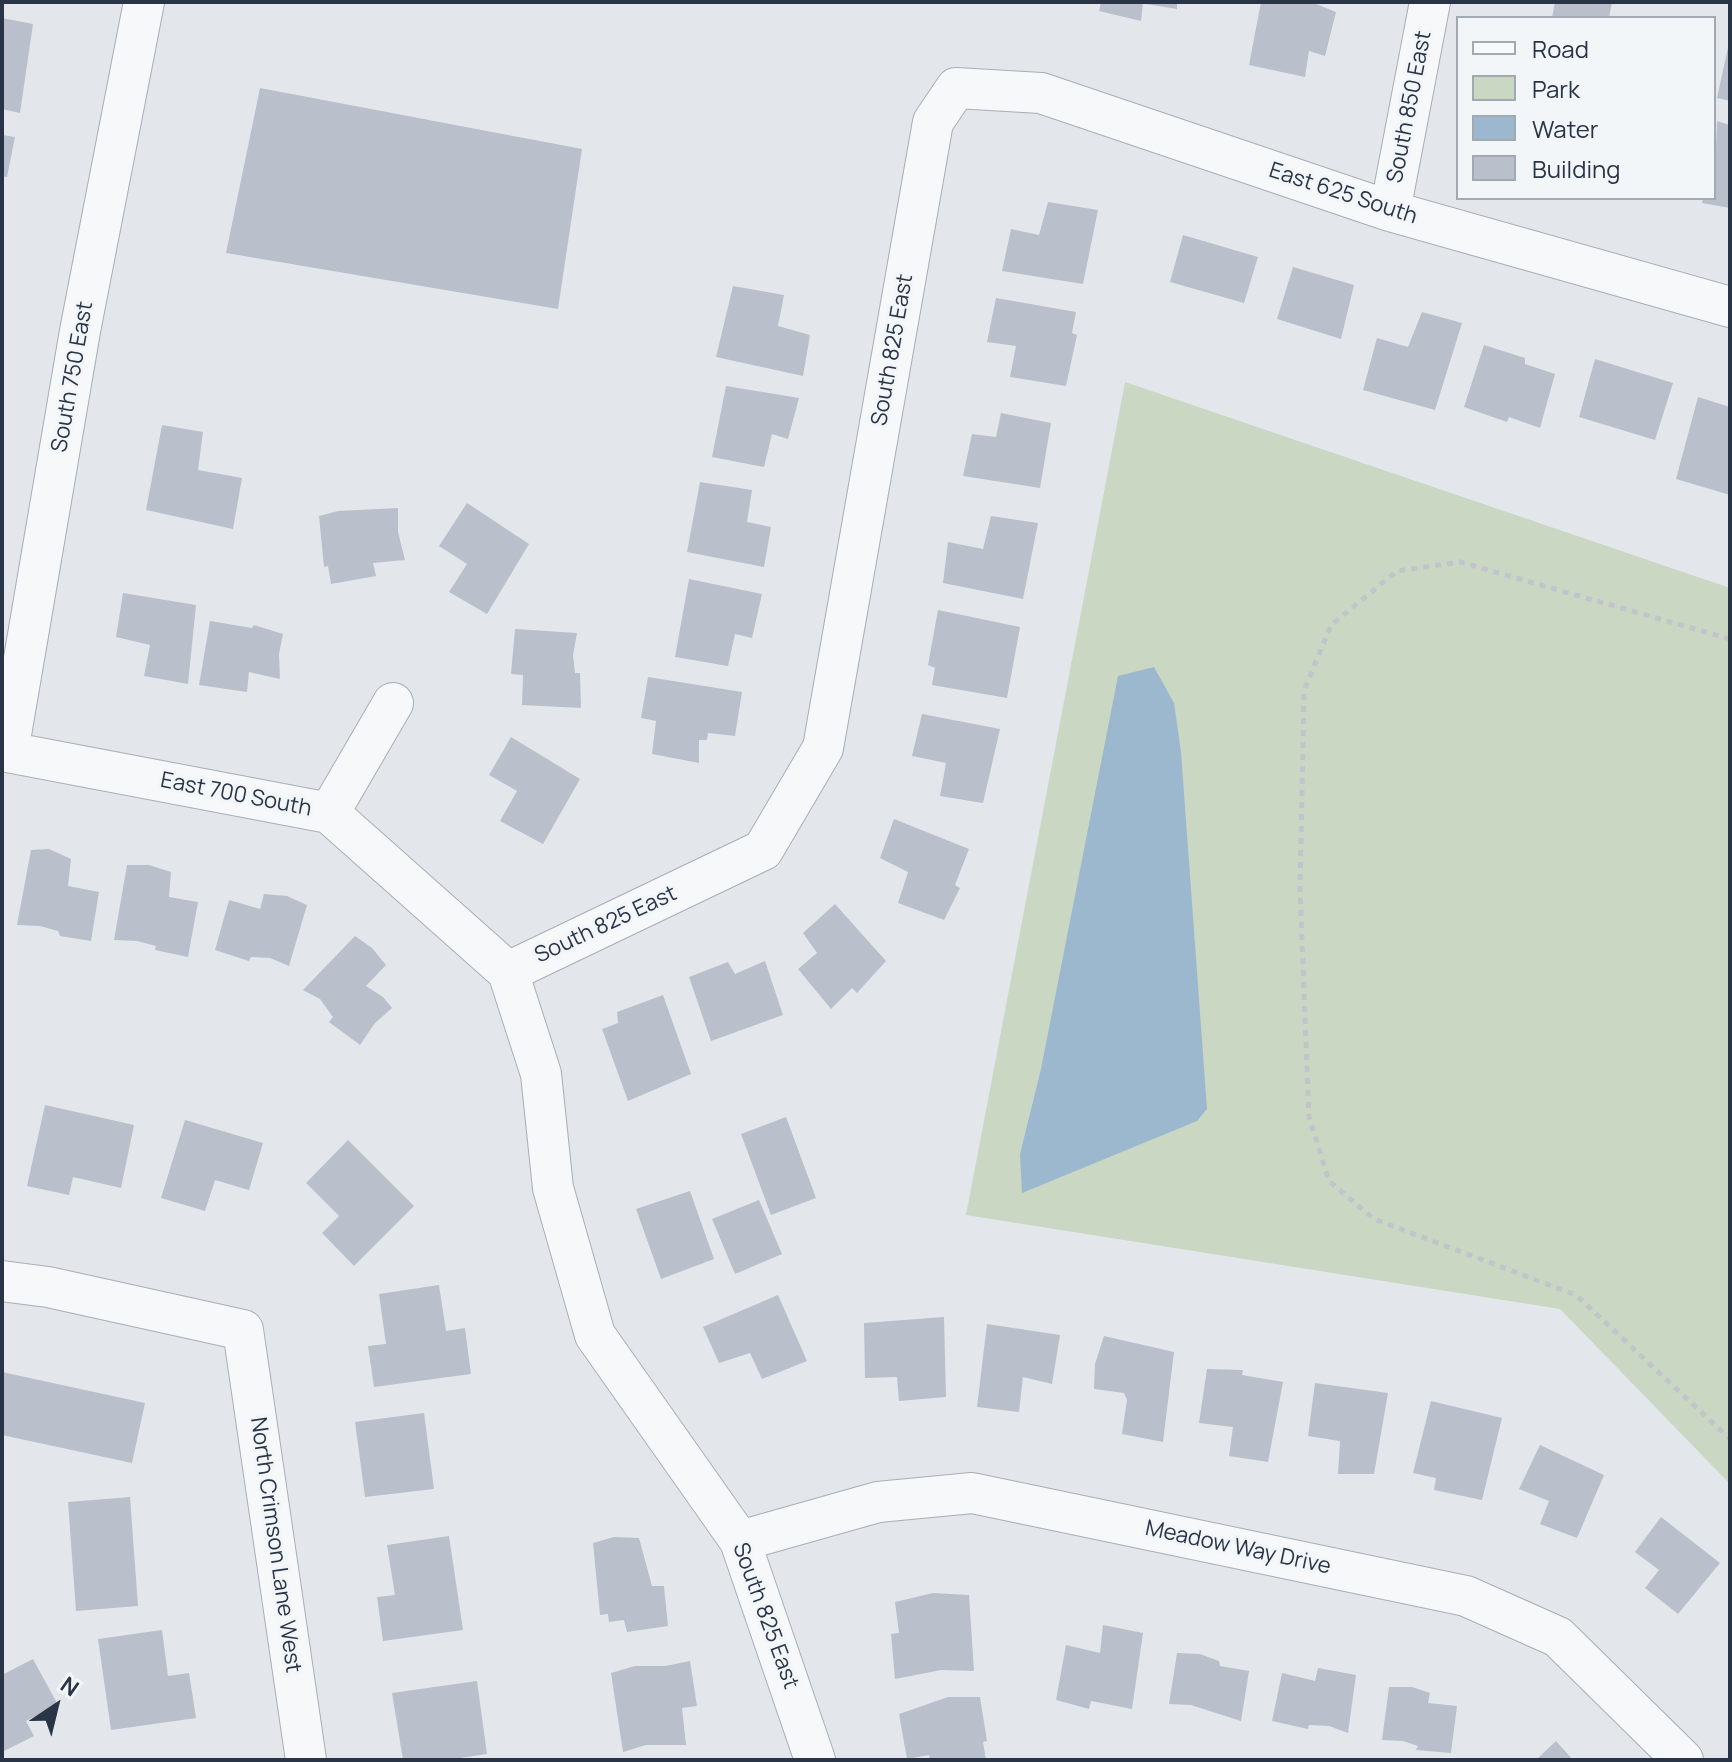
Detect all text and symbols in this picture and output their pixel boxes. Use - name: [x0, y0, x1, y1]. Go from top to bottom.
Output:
- legend: [1456, 16, 1716, 200]
- street label: South 850 East: [1382, 29, 1438, 185]
- text: Road: [1532, 32, 1589, 65]
- text: Park: [1532, 72, 1580, 105]
- text: Water: [1532, 112, 1599, 145]
- text: Building: [1532, 152, 1620, 185]
- street label: East 625 South: [1266, 158, 1420, 230]
- street label: South 825 East: [867, 272, 919, 428]
- street label: South 750 East: [47, 300, 99, 454]
- street label: East 700 South: [158, 767, 314, 823]
- street label: South 825 East: [531, 881, 681, 969]
- street label: North Crimson Lane West: [244, 1415, 306, 1675]
- street label: Meadow Way Drive: [1143, 1515, 1333, 1581]
- street label: South 825 East: [726, 1539, 804, 1693]
- north arrow: [16, 1666, 96, 1746]
- text: N: [55, 1670, 85, 1703]

